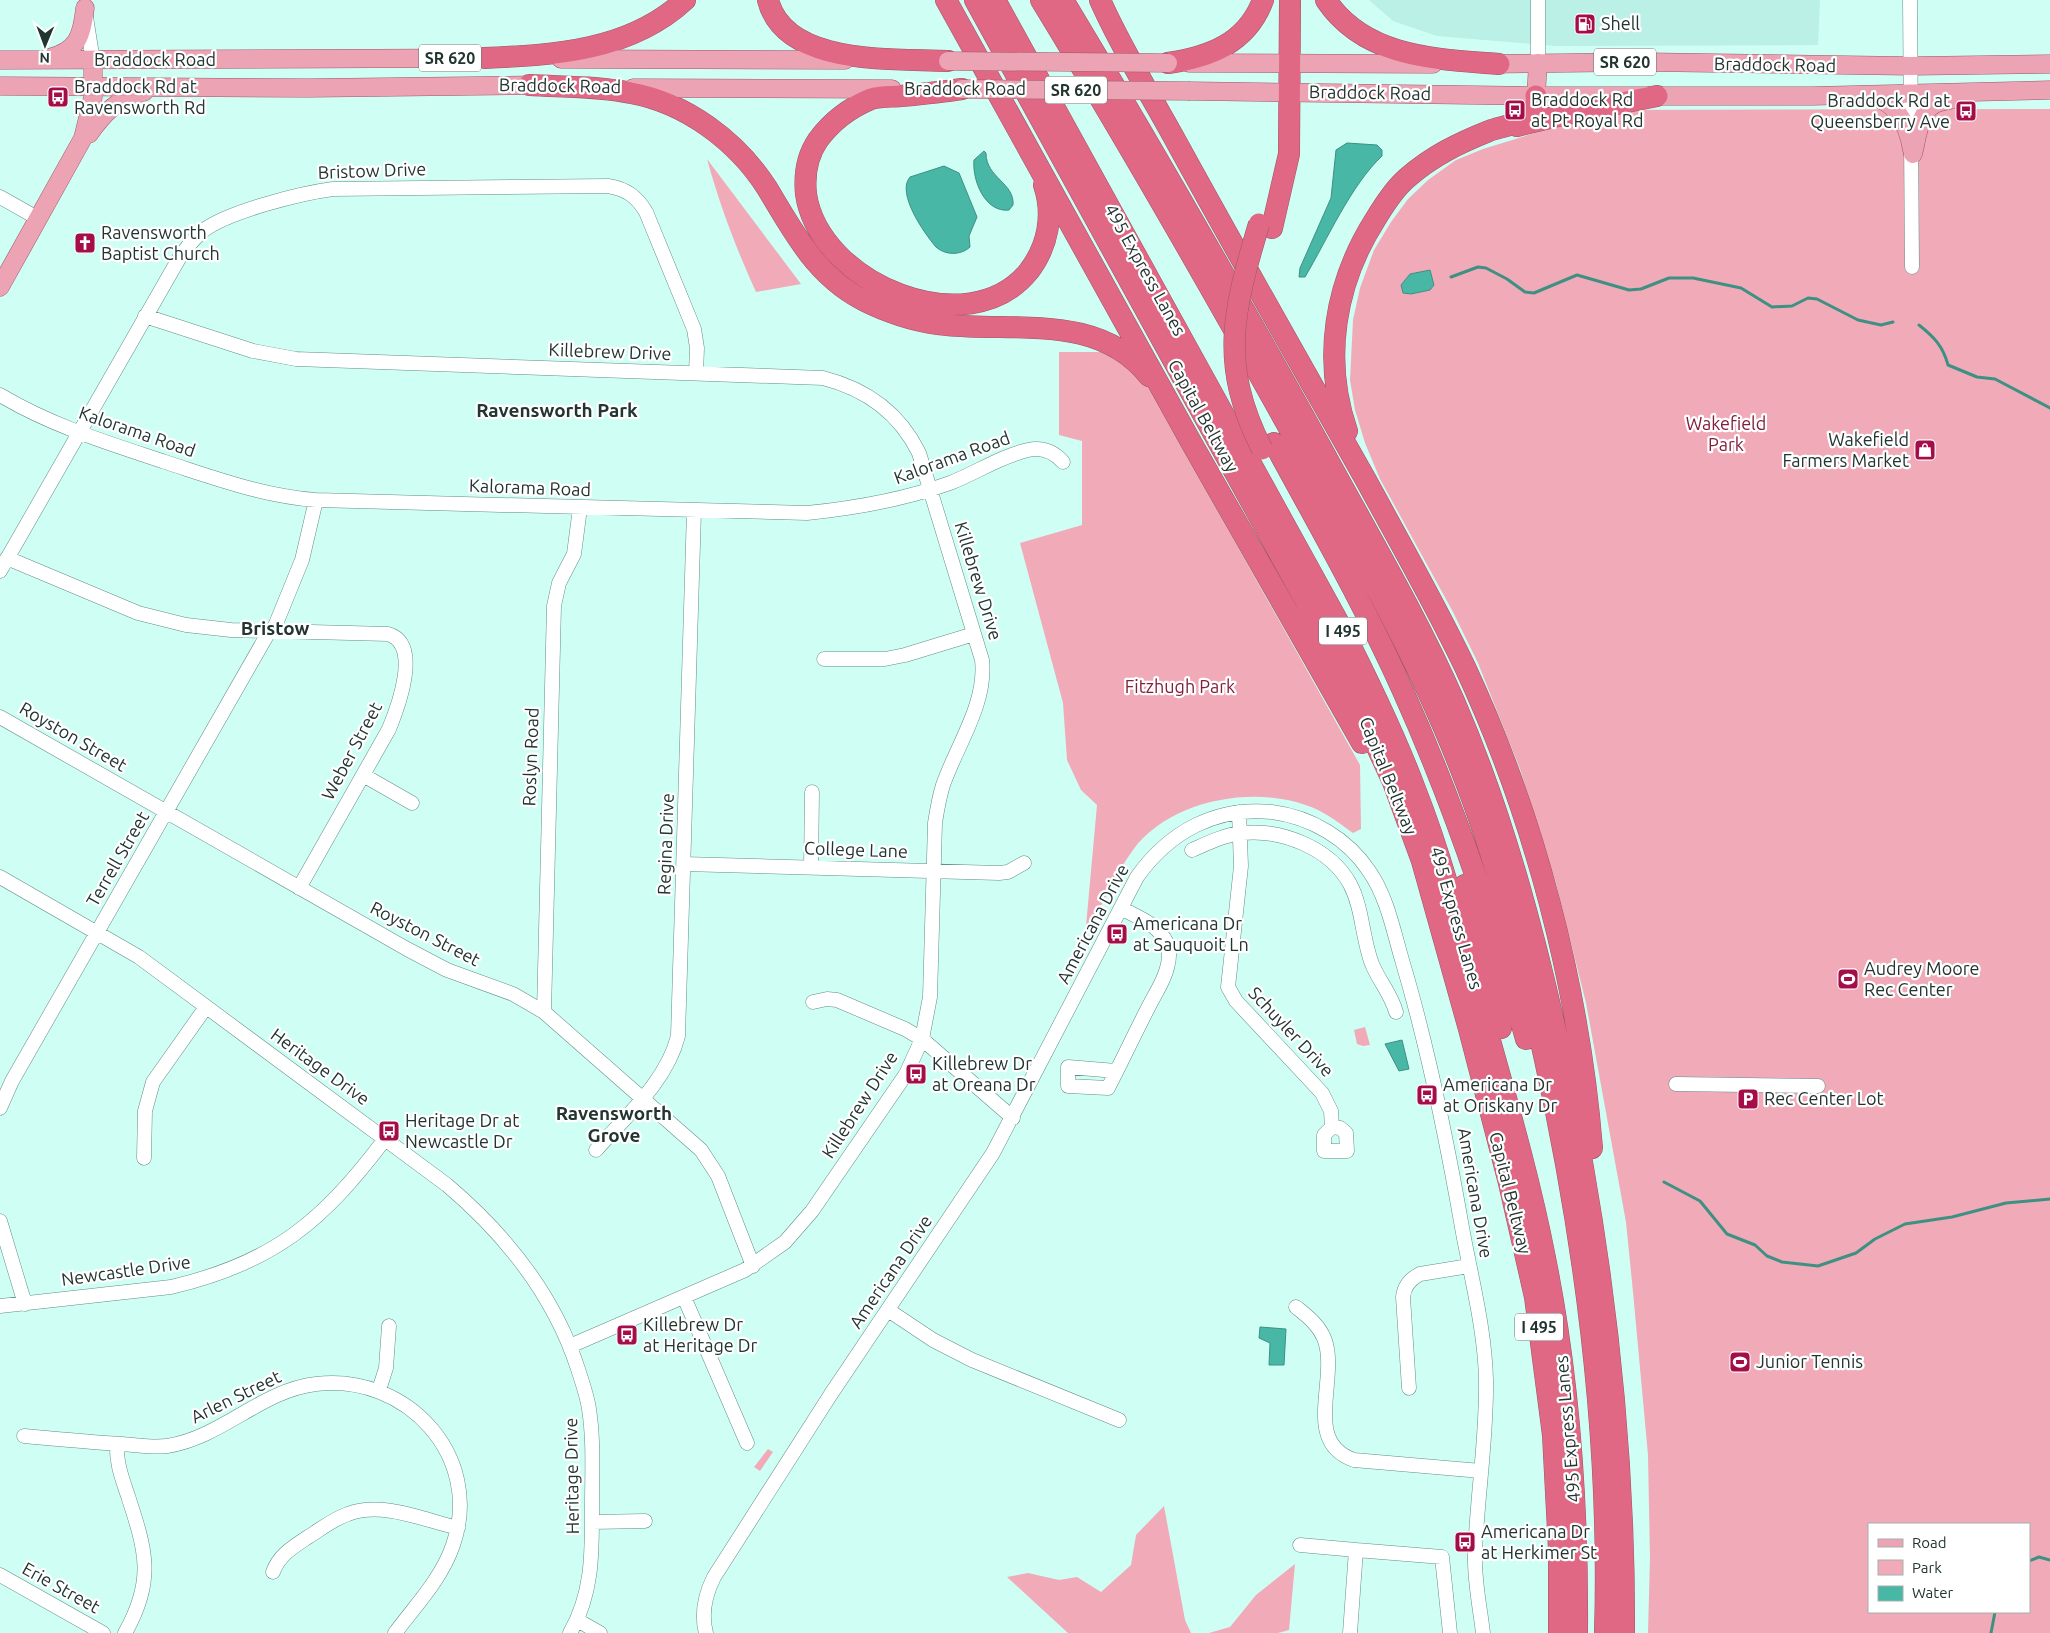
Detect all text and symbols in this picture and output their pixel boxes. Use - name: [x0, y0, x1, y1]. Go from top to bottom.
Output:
- fuel station icon: Shell: [1573, 12, 1597, 36]
- place label: Shell: [1601, 13, 1640, 33]
- north arrow: [20, 20, 70, 70]
- road number: SR 620: [419, 44, 481, 72]
- road number: SR 620: [1594, 48, 1656, 76]
- street label: Braddock Road: [94, 49, 216, 69]
- text: N: [39, 50, 50, 66]
- street label: Braddock Road: [1714, 53, 1836, 75]
- street label: Braddock Road: [499, 74, 621, 96]
- place label: Braddock Rd at Ravensworth Rd: [74, 76, 206, 117]
- road number: SR 620: [1045, 76, 1107, 104]
- street label: Braddock Road: [904, 78, 1026, 98]
- street label: Braddock Road: [1309, 81, 1431, 103]
- bus stop icon: Braddock Rd at Ravensworth Rd: [46, 85, 70, 109]
- place label: Braddock Rd at Pt Royal Rd: [1531, 89, 1644, 130]
- place label: Braddock Rd at Queensberry Ave: [1810, 90, 1950, 132]
- bus stop icon: Braddock Rd at Pt Royal Rd: [1503, 98, 1527, 122]
- bus stop icon: Braddock Rd at Queensberry Ave: [1954, 99, 1978, 123]
- street label: Bristow Drive: [317, 158, 427, 182]
- street label: 495 Express Lanes: [1101, 200, 1190, 339]
- place label: Ravensworth Baptist Church: [101, 222, 220, 263]
- church icon: Ravensworth Baptist Church: [73, 231, 97, 255]
- street label: Killebrew Drive: [548, 339, 672, 363]
- street label: Capital Beltway: [1165, 356, 1243, 475]
- district label: Ravensworth Park: [476, 399, 638, 421]
- street label: Kalorama Road: [76, 402, 198, 460]
- park label: Wakefield Park: [1686, 413, 1766, 454]
- street label: Kalorama Road: [891, 427, 1012, 487]
- place label: Wakefield Farmers Market: [1782, 429, 1909, 470]
- shop icon: Wakefield Farmers Market: [1913, 438, 1937, 462]
- street label: Kalorama Road: [469, 475, 591, 499]
- street label: Killebrew Drive: [951, 519, 1006, 642]
- district label: Bristow: [241, 617, 309, 639]
- road number: I 495: [1319, 618, 1367, 644]
- park label: Fitzhugh Park: [1125, 676, 1235, 696]
- street label: Royston Street: [16, 697, 131, 775]
- street label: Weber Street: [317, 698, 385, 803]
- street label: Roslyn Road: [518, 707, 542, 807]
- street label: Capital Beltway: [1356, 714, 1422, 838]
- street label: Regina Drive: [653, 793, 677, 895]
- street label: Terrell Street: [82, 807, 152, 910]
- street label: College Lane: [804, 837, 908, 861]
- street label: 495 Express Lanes: [1427, 844, 1487, 992]
- street label: Americana Drive: [1052, 860, 1132, 987]
- street label: Royston Street: [367, 897, 484, 969]
- place label: Americana Dr at Sauquoit Ln: [1133, 913, 1249, 954]
- bus stop icon: Americana Dr at Sauquoit Ln: [1105, 922, 1129, 946]
- place label: Audrey Moore Rec Center: [1864, 958, 1980, 999]
- sports icon: Audrey Moore Rec Center: [1836, 967, 1860, 991]
- street label: Schuyler Drive: [1245, 982, 1338, 1080]
- street label: Heritage Drive: [267, 1024, 374, 1109]
- street label: Killebrew Drive: [817, 1047, 901, 1161]
- place label: Killebrew Dr at Oreana Dr: [932, 1053, 1036, 1094]
- bus stop icon: Killebrew Dr at Oreana Dr: [904, 1062, 928, 1086]
- place label: Americana Dr at Oriskany Dr: [1443, 1074, 1557, 1115]
- bus stop icon: Americana Dr at Oriskany Dr: [1415, 1083, 1439, 1107]
- parking icon: Rec Center Lot: [1736, 1087, 1760, 1111]
- place label: Rec Center Lot: [1764, 1088, 1884, 1108]
- district label: Ravensworth Grove: [556, 1102, 672, 1146]
- place label: Heritage Dr at Newcastle Dr: [405, 1110, 519, 1151]
- bus stop icon: Heritage Dr at Newcastle Dr: [377, 1119, 401, 1143]
- street label: Americana Drive: [1455, 1126, 1497, 1260]
- street label: Capital Beltway: [1486, 1130, 1536, 1256]
- street label: Americana Drive: [845, 1211, 935, 1332]
- street label: Newcastle Drive: [60, 1251, 192, 1289]
- place label: Killebrew Dr at Heritage Dr: [643, 1314, 758, 1355]
- road number: I 495: [1515, 1314, 1563, 1340]
- bus stop icon: Killebrew Dr at Heritage Dr: [615, 1323, 639, 1347]
- sports icon: Junior Tennis: [1728, 1350, 1752, 1374]
- place label: Junior Tennis: [1756, 1351, 1863, 1371]
- street label: 495 Express Lanes: [1551, 1355, 1583, 1503]
- street label: Arlen Street: [187, 1366, 284, 1427]
- street label: Heritage Drive: [560, 1417, 582, 1535]
- place label: Americana Dr at Herkimer St: [1481, 1521, 1597, 1562]
- legend: [1868, 1523, 2030, 1613]
- bus stop icon: Americana Dr at Herkimer St: [1453, 1530, 1477, 1554]
- text: Road: [1912, 1534, 1947, 1551]
- street label: Erie Street: [19, 1558, 104, 1617]
- text: Park: [1912, 1559, 1942, 1576]
- text: Water: [1912, 1584, 1953, 1601]

